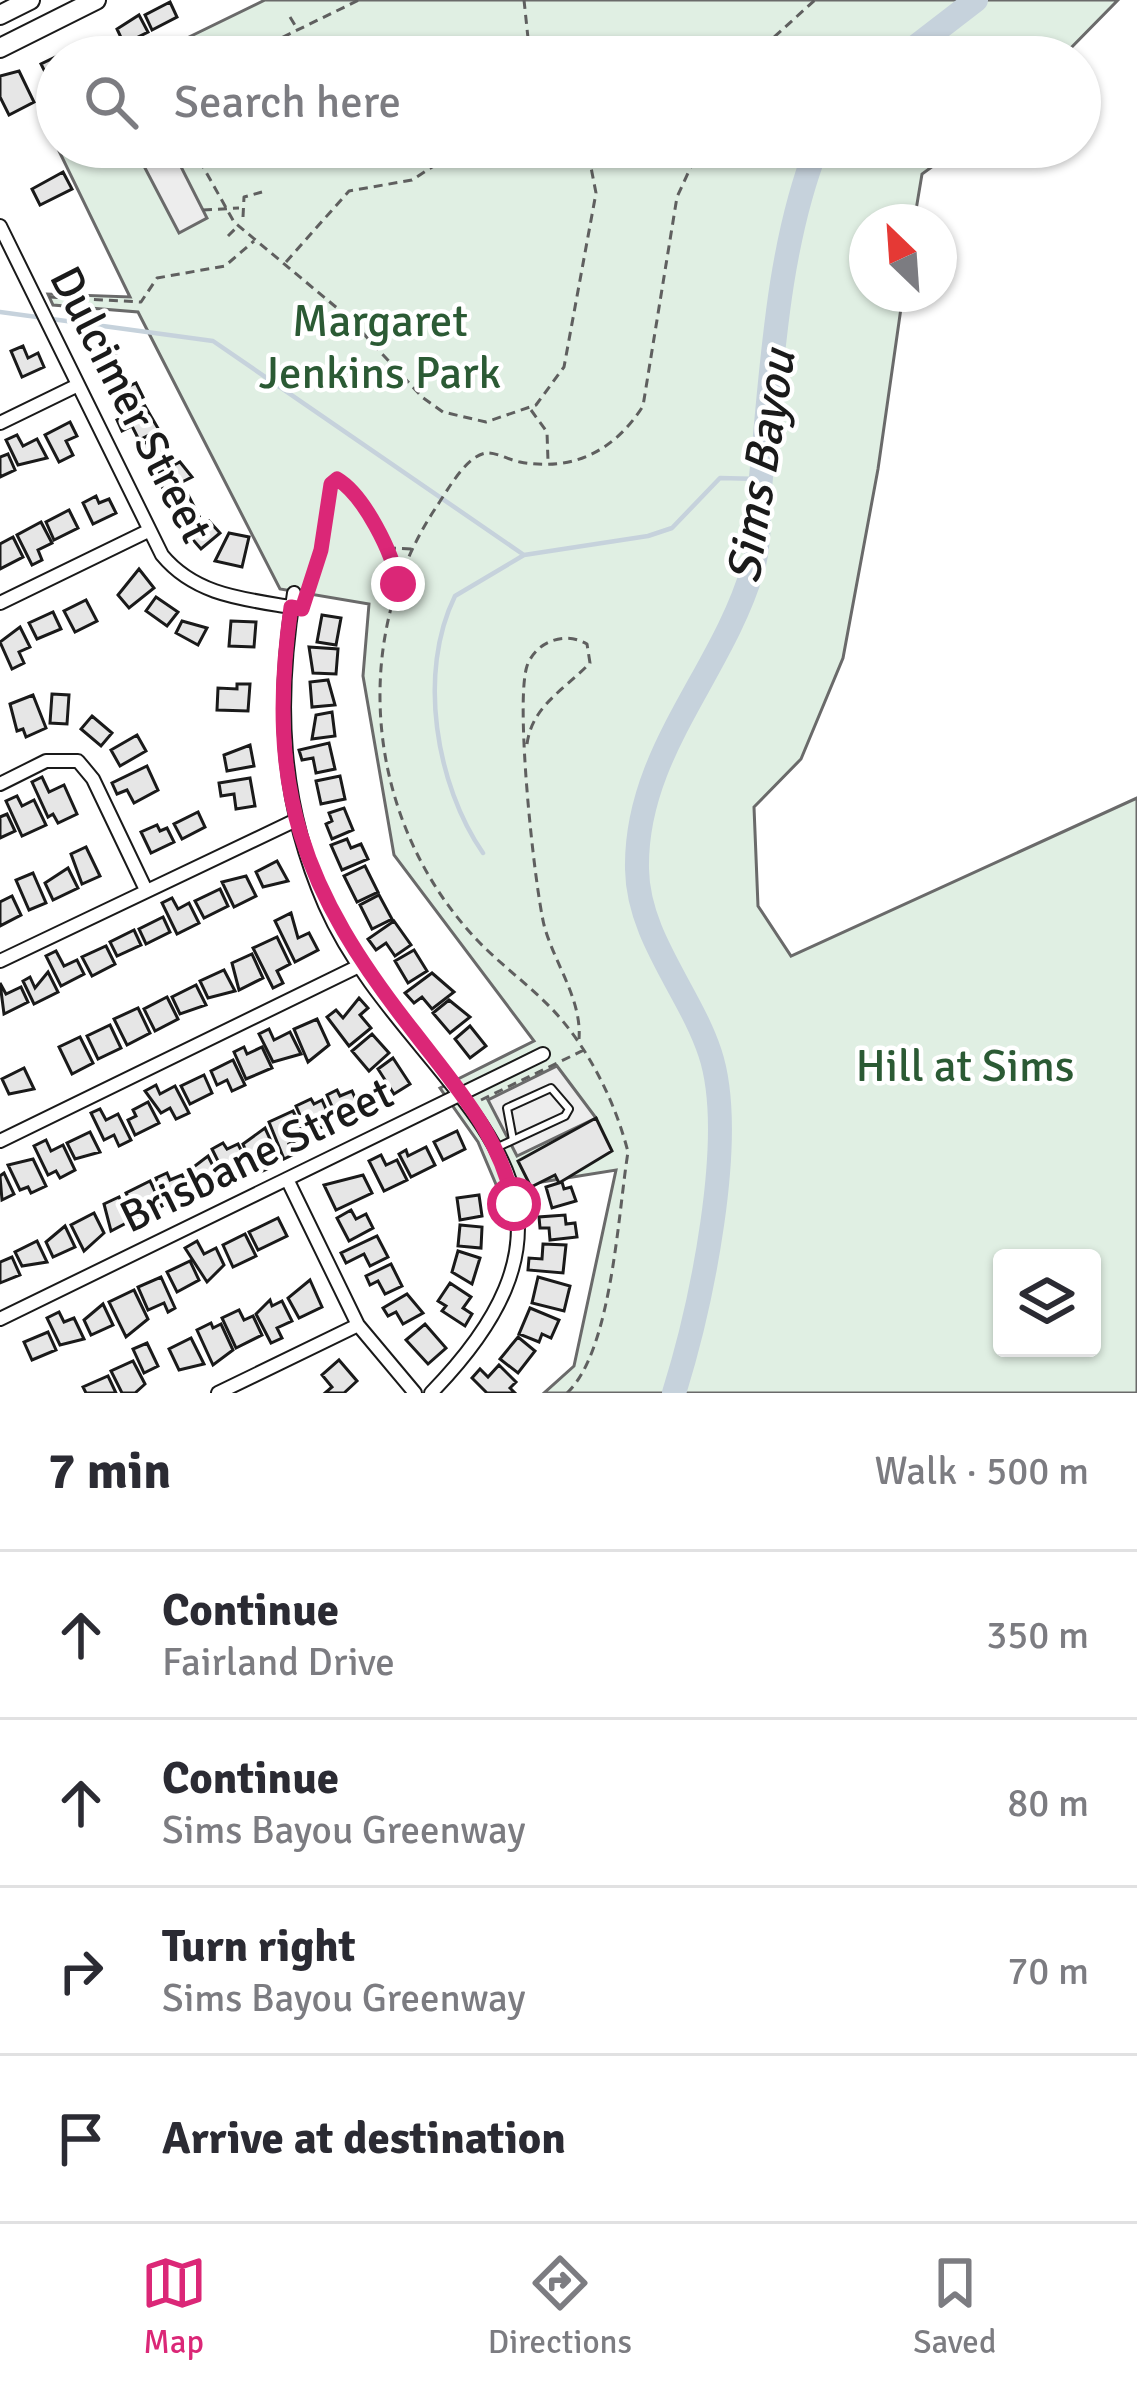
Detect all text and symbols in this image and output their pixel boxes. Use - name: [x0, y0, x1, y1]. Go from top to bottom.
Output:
- search box: [36, 36, 1101, 168]
- icon: search: [78, 69, 144, 135]
- text: Search here: [174, 75, 401, 130]
- north arrow: [849, 204, 957, 312]
- street label: Dulcimer Street: [37, 257, 224, 552]
- park label: Margaret Jenkins Park: [259, 294, 501, 401]
- water label: Sims Bayou: [714, 343, 809, 587]
- route end: [371, 557, 425, 611]
- park label: Hill at Sims: [855, 1039, 1075, 1094]
- street label: Brisbane Street: [111, 1066, 402, 1245]
- route start: [487, 1177, 541, 1231]
- map controls: [993, 1249, 1101, 1357]
- button: layers: [993, 1249, 1101, 1357]
- text: 7 min: [48, 1440, 171, 1503]
- text: Walk · 500 m: [875, 1447, 1089, 1495]
- text: Continue: [162, 1583, 339, 1638]
- icon: ahead: [48, 1602, 114, 1668]
- text: 350 m: [986, 1611, 1089, 1659]
- text: Fairland Drive: [162, 1638, 395, 1686]
- text: Continue: [162, 1751, 339, 1806]
- icon: ahead: [48, 1770, 114, 1836]
- text: 80 m: [1007, 1779, 1089, 1827]
- text: Sims Bayou Greenway: [162, 1806, 526, 1854]
- text: Turn right: [162, 1919, 356, 1974]
- icon: right: [48, 1938, 114, 2004]
- text: 70 m: [1007, 1947, 1089, 1995]
- text: Sims Bayou Greenway: [162, 1974, 526, 2022]
- icon: arrive: [48, 2106, 114, 2172]
- text: Arrive at destination: [162, 2111, 566, 2166]
- tab: Map: [141, 2250, 207, 2363]
- tab: Directions: [488, 2250, 632, 2363]
- tab: Saved: [913, 2250, 996, 2363]

